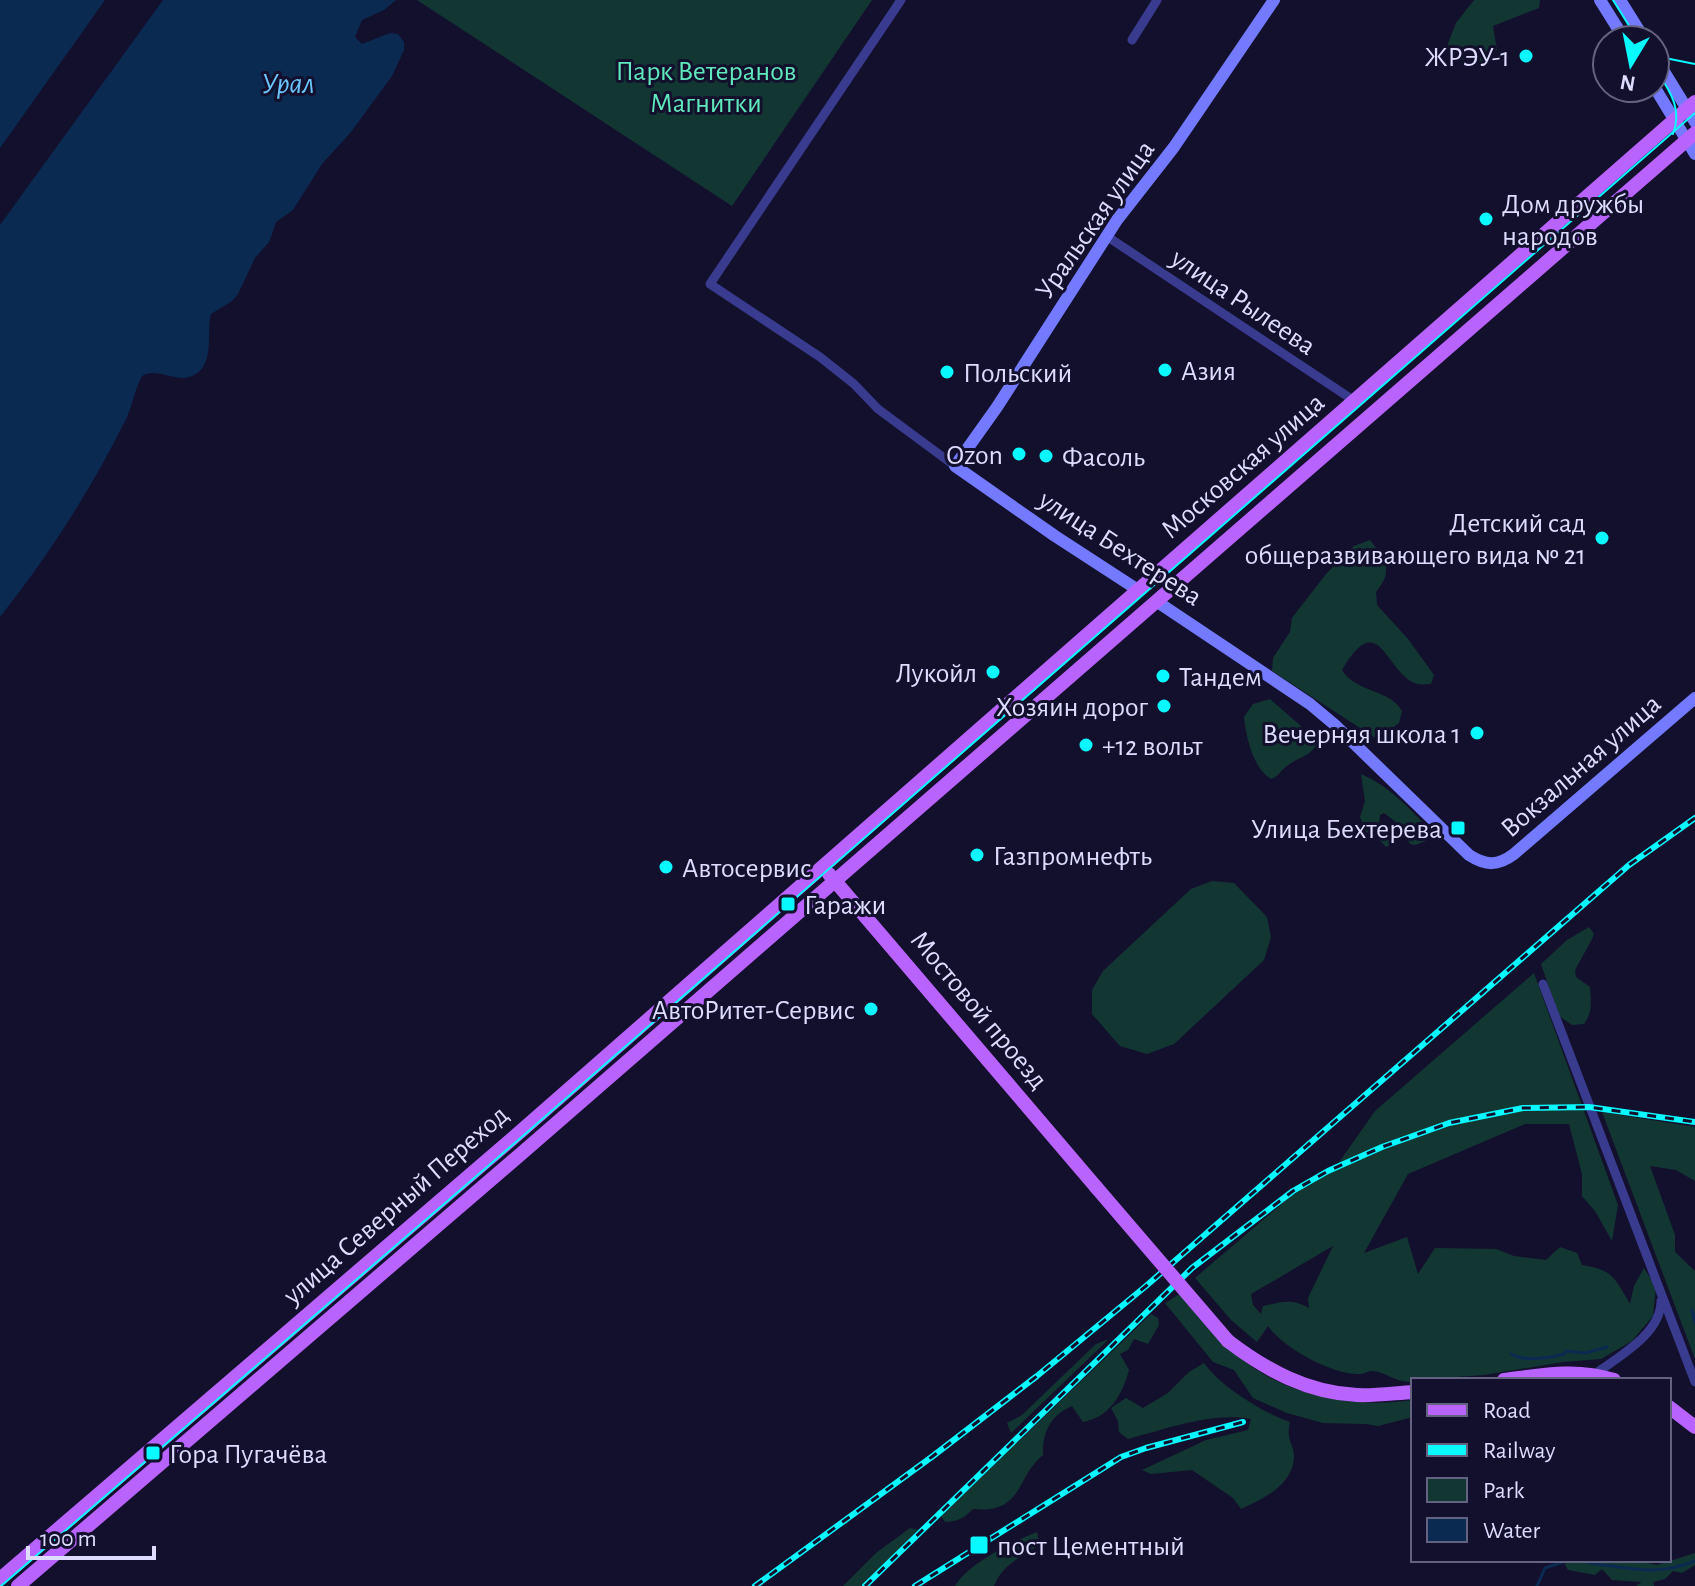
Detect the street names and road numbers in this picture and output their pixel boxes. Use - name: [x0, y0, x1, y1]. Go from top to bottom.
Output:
- street label: Уральская улица: [1031, 136, 1161, 304]
- street label: улица Рылеева: [1165, 244, 1320, 361]
- street label: Московская улица: [1156, 388, 1330, 545]
- street label: улица Бехтерева: [1033, 485, 1207, 612]
- street label: Вокзальная улица: [1496, 690, 1667, 843]
- street label: Мостовой проезд: [905, 926, 1052, 1095]
- street label: улица Северный Переход: [278, 1101, 514, 1311]

